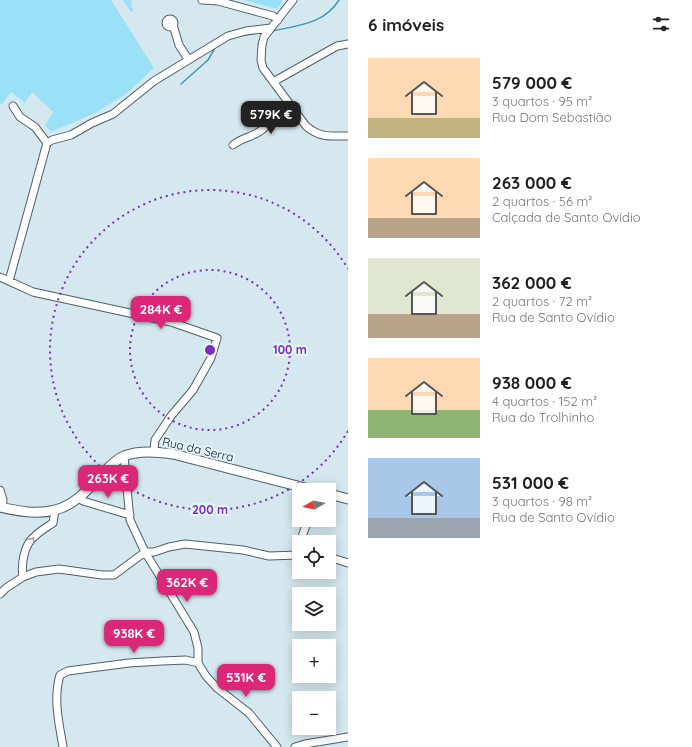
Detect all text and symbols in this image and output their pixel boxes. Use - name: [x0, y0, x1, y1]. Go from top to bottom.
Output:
- icon: filters: [650, 13, 672, 35]
- text: 6 imóveis: [368, 14, 444, 35]
- text: 579 000 €: [492, 72, 572, 93]
- icon: home: [400, 74, 448, 122]
- text: 3 quartos · 95 m²: [492, 93, 592, 109]
- pin: 579K €: [238, 101, 304, 135]
- text: 579K €: [250, 106, 292, 122]
- text: Rua Dom Sebastião: [492, 109, 612, 125]
- text: 263 000 €: [492, 172, 572, 193]
- icon: home: [400, 174, 448, 222]
- text: 2 quartos · 56 m²: [492, 193, 592, 209]
- text: Calçada de Santo Ovídio: [492, 209, 641, 225]
- text: 362 000 €: [492, 272, 572, 293]
- icon: home: [400, 274, 448, 322]
- text: 2 quartos · 72 m²: [492, 293, 592, 309]
- pin: 284K €: [128, 296, 194, 330]
- text: 284K €: [140, 301, 182, 317]
- text: Rua de Santo Ovídio: [492, 309, 615, 325]
- text: 100 m: [273, 342, 307, 357]
- centre of rings: [203, 343, 217, 357]
- text: 938 000 €: [492, 372, 572, 393]
- icon: home: [400, 374, 448, 422]
- text: 4 quartos · 152 m²: [492, 393, 597, 409]
- text: Rua do Trolhinho: [492, 409, 594, 425]
- street label: Rua da Serra: [161, 433, 235, 465]
- pin: 263K €: [75, 465, 141, 499]
- text: 263K €: [87, 470, 129, 486]
- text: 531 000 €: [492, 472, 569, 493]
- icon: home: [400, 474, 448, 522]
- north arrow: [292, 483, 336, 527]
- map controls: [292, 483, 336, 735]
- text: 3 quartos · 98 m²: [492, 493, 592, 509]
- text: 200 m: [192, 502, 228, 517]
- text: Rua de Santo Ovídio: [492, 509, 615, 525]
- button: locate: [292, 535, 336, 579]
- one-way arrow: [27, 538, 34, 545]
- pin: 362K €: [154, 569, 220, 603]
- text: 362K €: [166, 574, 208, 590]
- button: layers: [292, 587, 336, 631]
- pin: 938K €: [101, 620, 167, 654]
- text: 938K €: [113, 625, 155, 641]
- button: +: [292, 639, 336, 683]
- pin: 531K €: [213, 664, 279, 698]
- text: 531K €: [226, 669, 266, 685]
- button: −: [292, 691, 336, 735]

